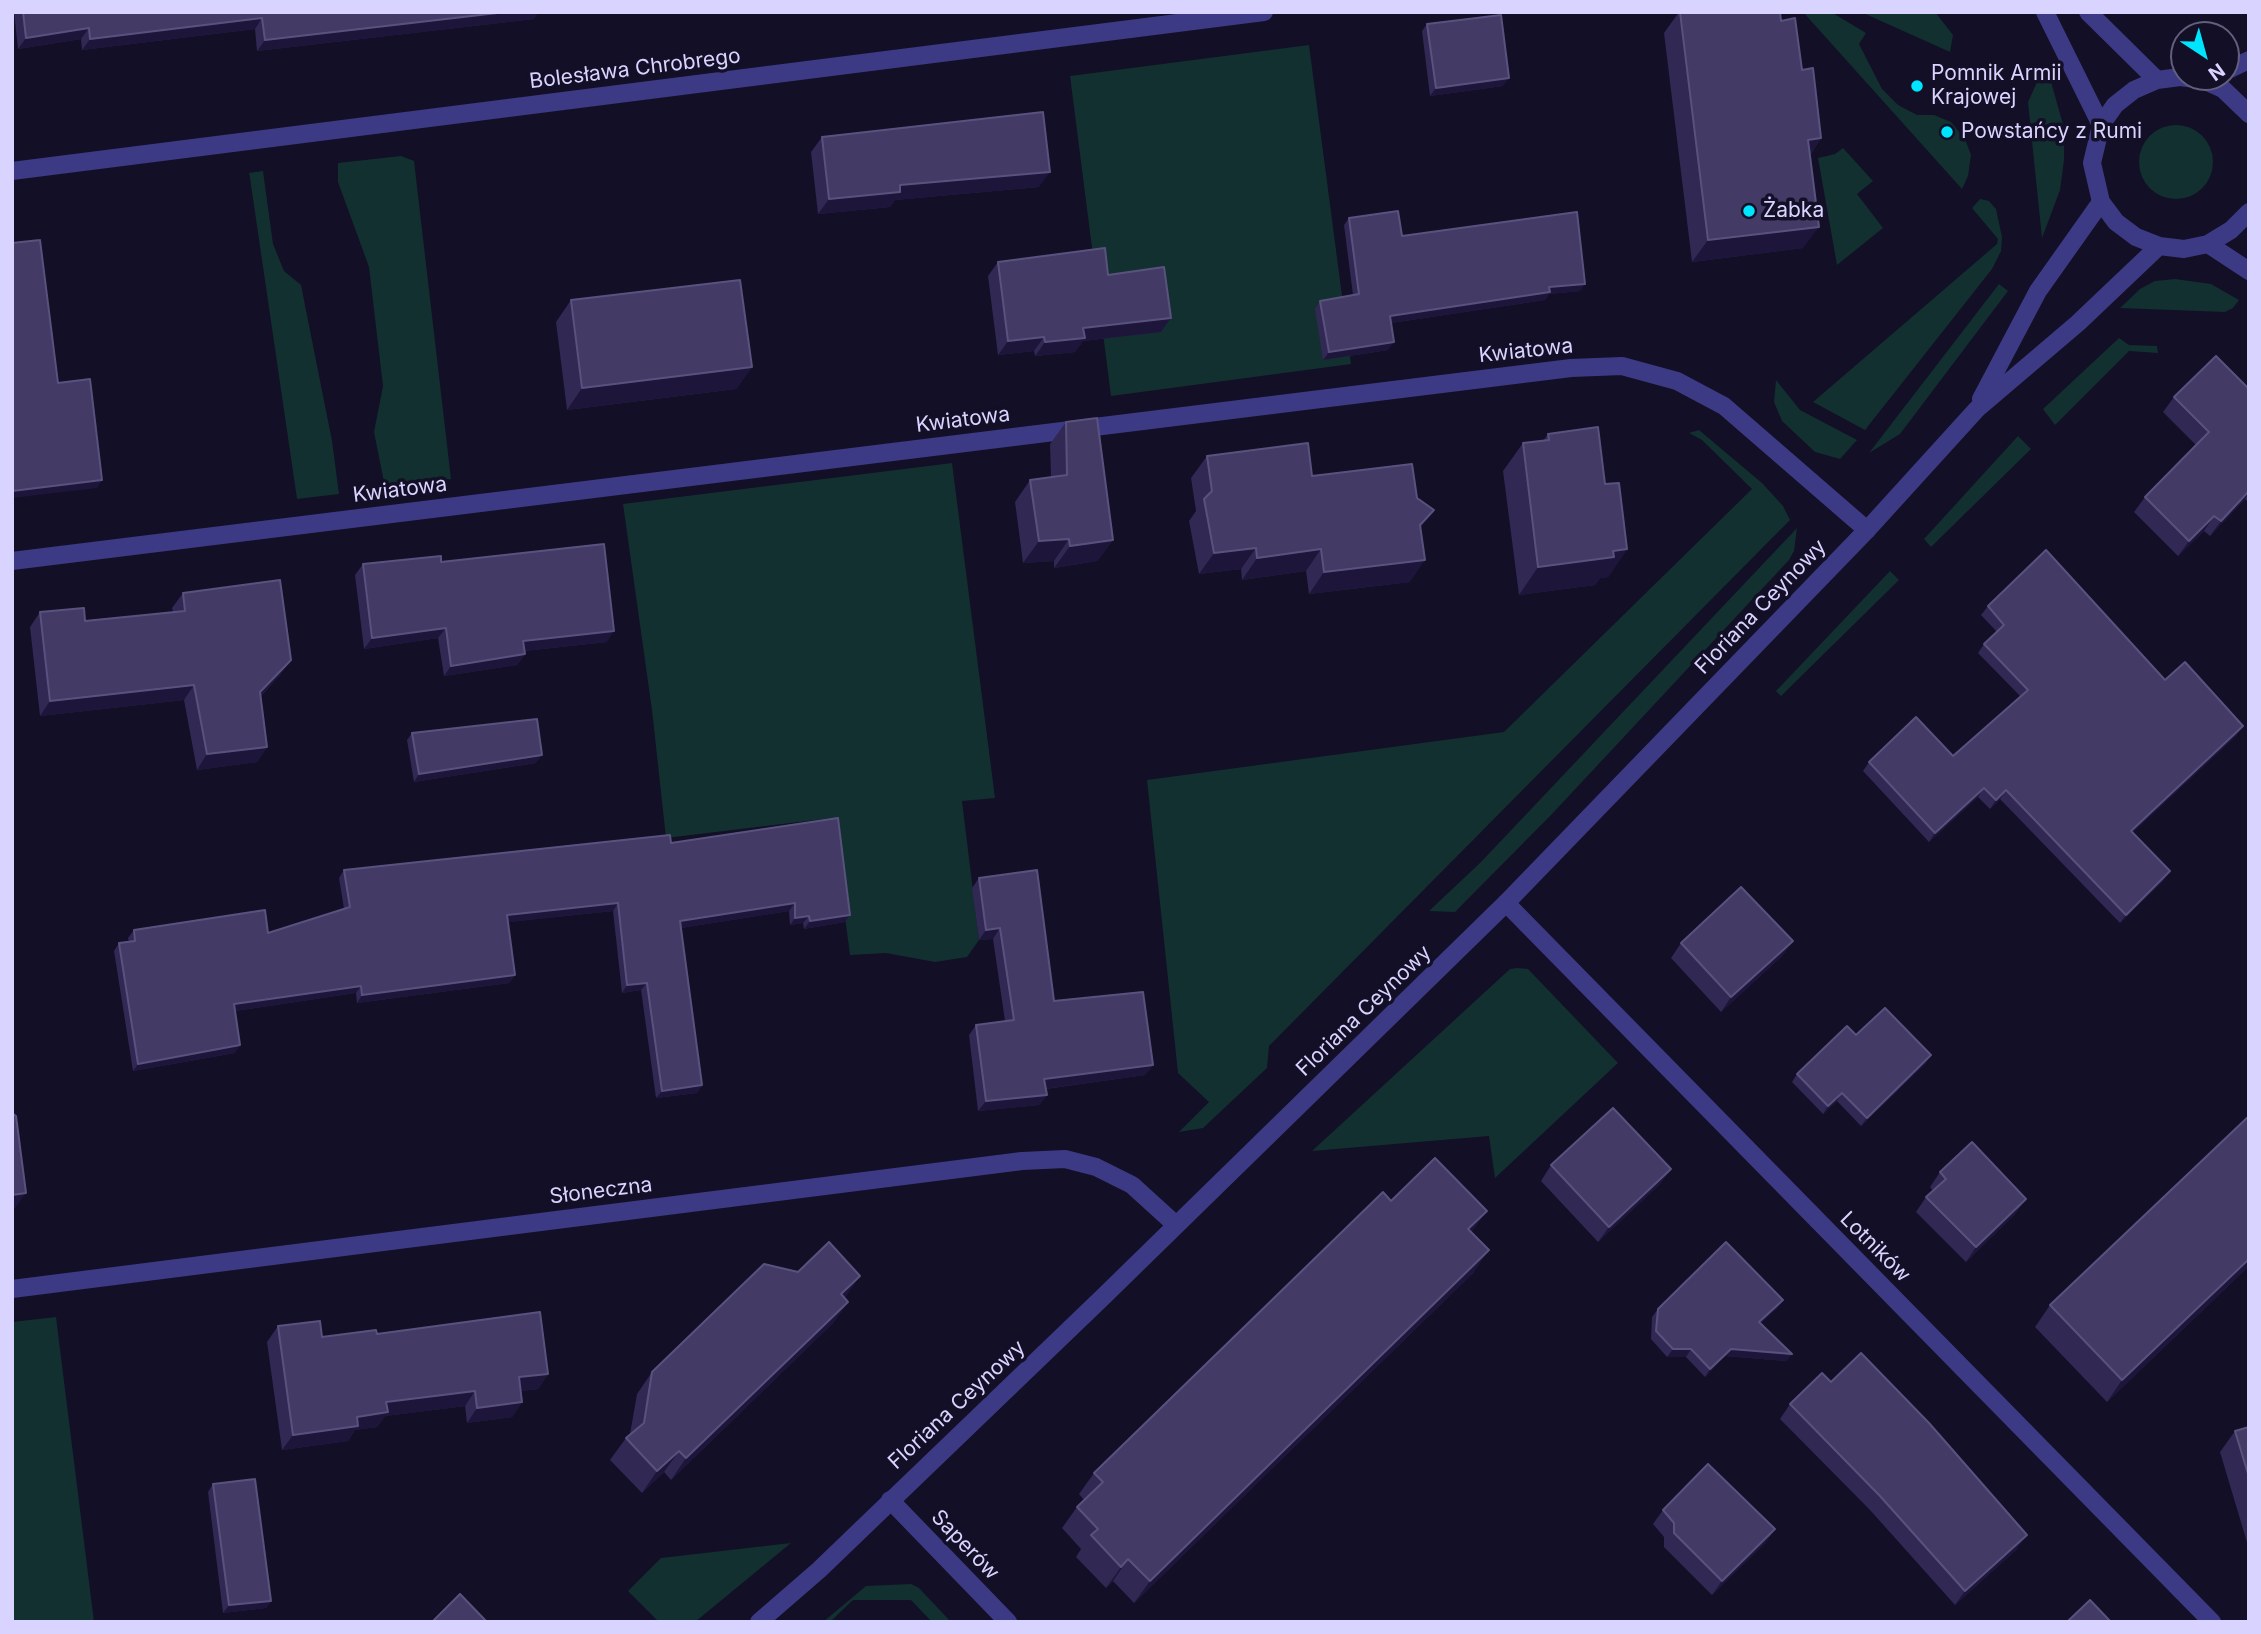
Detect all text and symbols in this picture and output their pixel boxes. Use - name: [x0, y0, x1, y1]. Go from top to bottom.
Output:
- north arrow: [2170, 21, 2240, 91]
- street label: Bolesława Chrobrego: [528, 44, 742, 94]
- text: N: [2204, 58, 2229, 85]
- place label: Pomnik Armii Krajowej: [1931, 61, 2062, 111]
- marker: Pomnik Armii Krajowej: [1909, 78, 1925, 94]
- place label: Powstańcy z Rumi: [1961, 119, 2142, 145]
- marker: Powstańcy z Rumi: [1939, 124, 1955, 140]
- place label: Żabka: [1763, 198, 1824, 224]
- marker: Żabka: [1741, 203, 1757, 219]
- street label: Kwiatowa: [1478, 334, 1574, 368]
- street label: Kwiatowa: [914, 402, 1012, 438]
- street label: Kwiatowa: [351, 472, 449, 508]
- street label: Floriana Ceynowy: [1690, 534, 1832, 680]
- street label: Floriana Ceynowy: [1291, 940, 1437, 1082]
- street label: Słoneczna: [548, 1172, 654, 1210]
- street label: Lotników: [1835, 1207, 1915, 1287]
- street label: Floriana Ceynowy: [883, 1335, 1031, 1475]
- street label: Saperów: [926, 1505, 1004, 1585]

